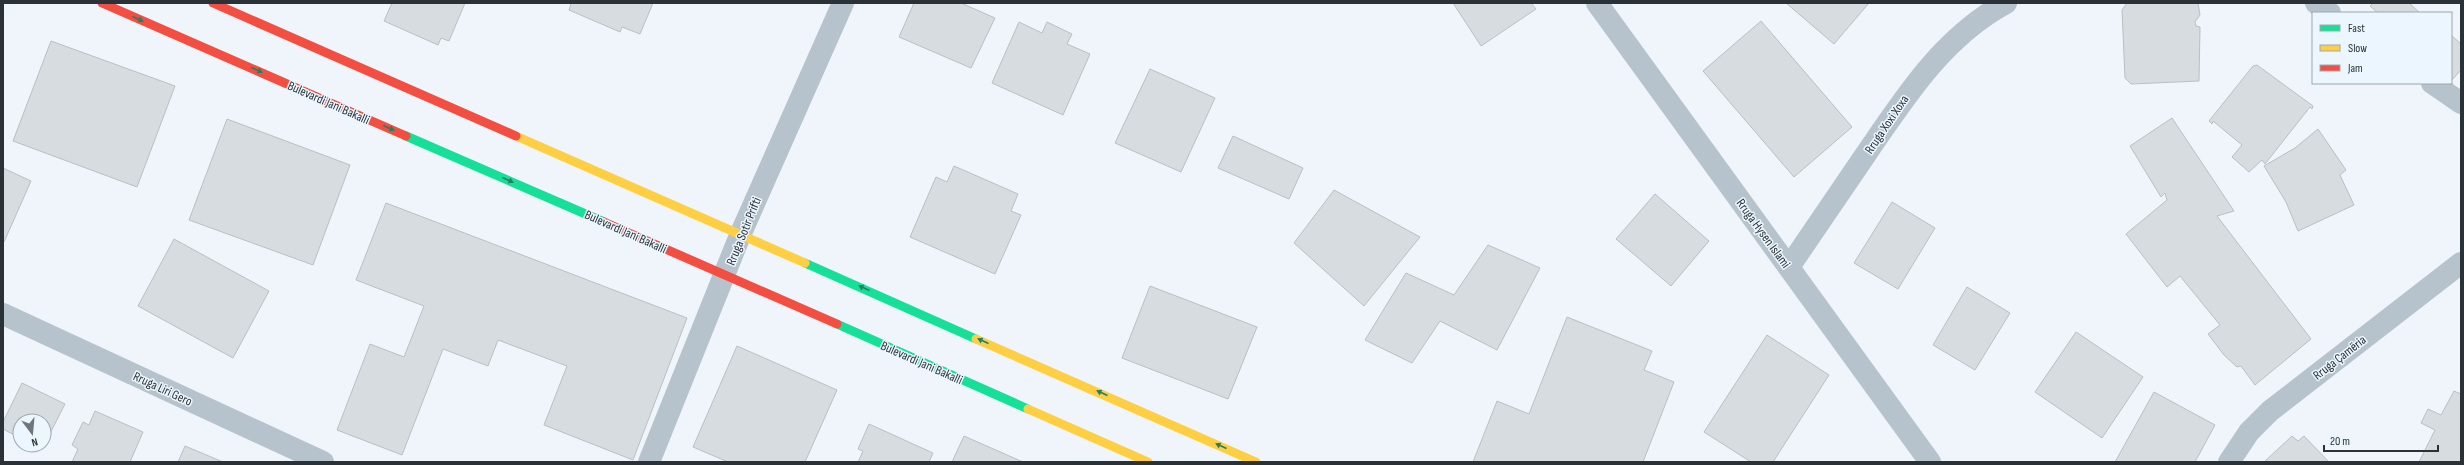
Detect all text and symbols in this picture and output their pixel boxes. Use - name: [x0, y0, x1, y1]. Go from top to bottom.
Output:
- legend: [2312, 12, 2452, 84]
- one-way arrow: [132, 16, 144, 22]
- text: Fast: [2348, 21, 2365, 36]
- text: Slow: [2348, 41, 2367, 56]
- text: Jam: [2347, 61, 2363, 76]
- one-way arrow: [251, 68, 263, 74]
- street label: Bulevardi Jani Bakalli: [285, 78, 372, 128]
- street label: Rruga Xoxi Xoxa: [1861, 92, 1912, 157]
- one-way arrow: [383, 125, 394, 131]
- one-way arrow: [502, 177, 514, 183]
- street label: Rruga Sotir Prifti: [723, 195, 765, 268]
- street label: Rruga Hysen Islami: [1733, 196, 1794, 271]
- street label: Bulevardi Jani Bakalli: [582, 207, 669, 257]
- one-way arrow: [859, 285, 870, 291]
- street label: Rruga Çamëria: [2310, 332, 2369, 384]
- street label: Bulevardi Jani Bakalli: [878, 338, 965, 388]
- one-way arrow: [977, 338, 989, 344]
- street label: Rruga Liri Gero: [130, 368, 195, 410]
- one-way arrow: [1095, 390, 1107, 396]
- north arrow: [12, 413, 52, 453]
- scale bar: [2324, 427, 2438, 453]
- text: 20 m: [2330, 434, 2350, 449]
- text: N: [30, 435, 39, 449]
- one-way arrow: [1215, 443, 1226, 449]

